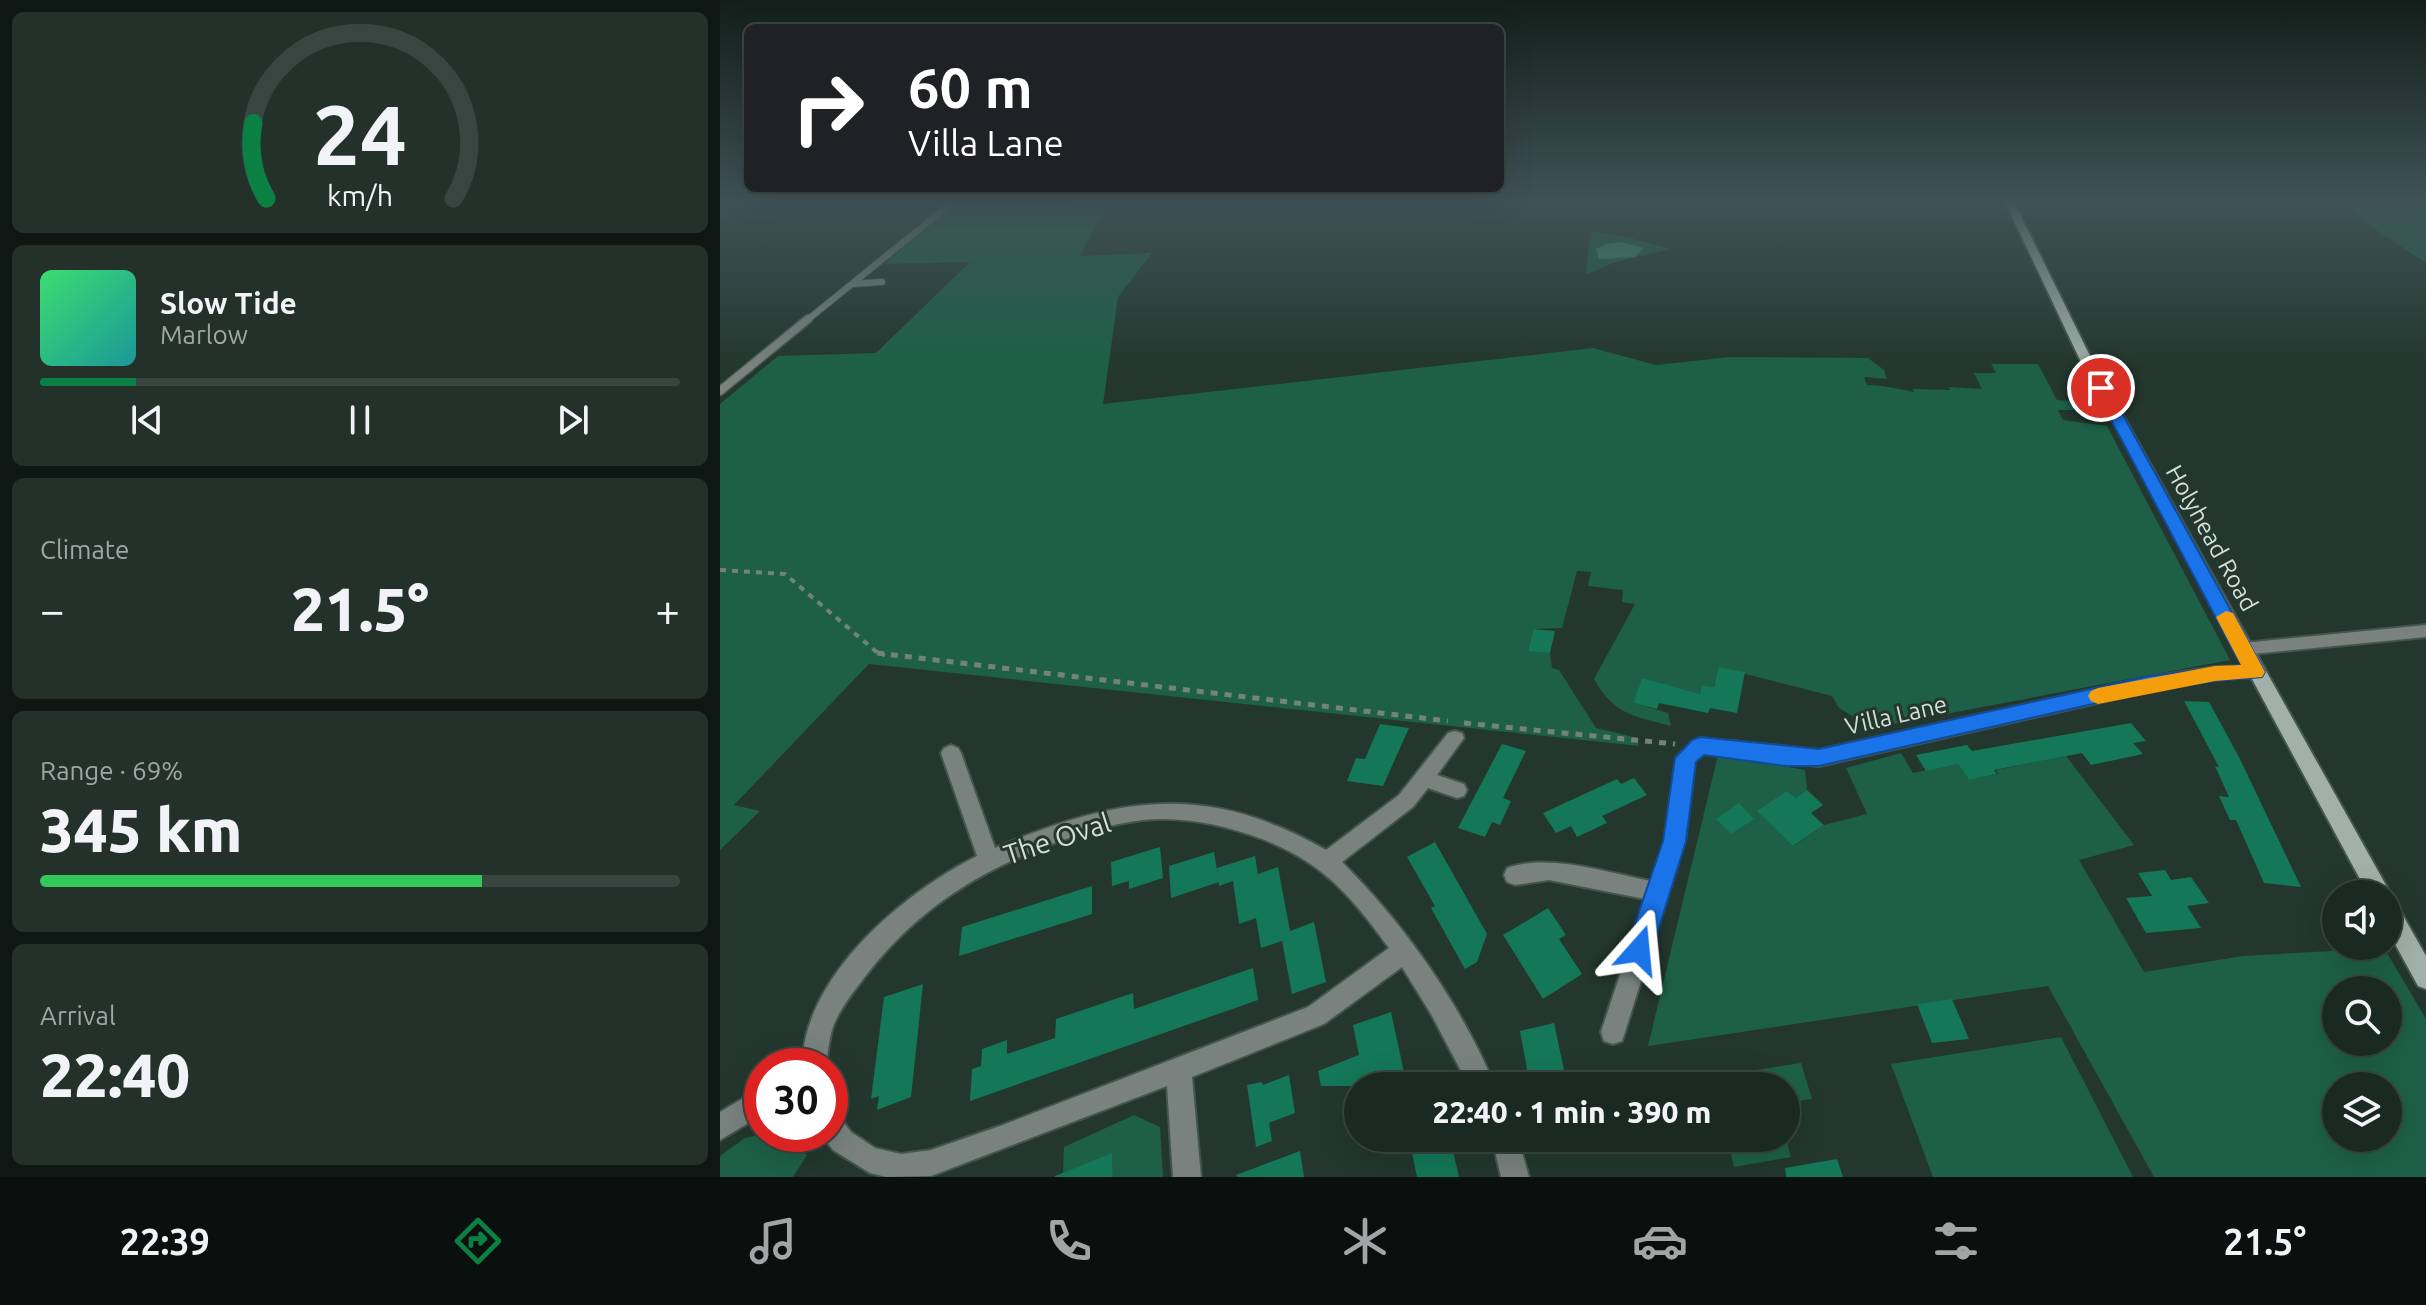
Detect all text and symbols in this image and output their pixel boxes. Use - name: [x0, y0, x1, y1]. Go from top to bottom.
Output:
- icon: right: [776, 56, 880, 160]
- text: 60 m: [908, 56, 1033, 119]
- text: 24: [313, 86, 407, 180]
- text: Villa Lane: [908, 122, 1064, 163]
- text: km/h: [327, 179, 393, 211]
- text: Slow Tide: [160, 286, 297, 320]
- text: Marlow: [160, 320, 248, 349]
- pin: [2067, 354, 2135, 422]
- icon: arrive: [2079, 366, 2123, 410]
- icon: previous: [125, 398, 169, 442]
- icon: pause: [338, 398, 382, 442]
- icon: next: [551, 398, 595, 442]
- street label: Holyhead Road: [2161, 460, 2263, 616]
- text: Climate: [40, 535, 129, 564]
- text: 21.5°: [291, 575, 429, 642]
- text: −: [40, 585, 65, 634]
- text: +: [655, 585, 680, 634]
- street label: Villa Lane: [1842, 690, 1950, 740]
- text: Range · 69%: [40, 756, 183, 785]
- text: 345 km: [40, 796, 242, 863]
- street label: The Oval: [1000, 806, 1114, 870]
- map controls: [2322, 880, 2402, 1152]
- button: sound: [2322, 880, 2402, 960]
- position arrow: [1597, 908, 1681, 992]
- button: search: [2322, 976, 2402, 1056]
- text: Arrival: [40, 1001, 116, 1030]
- text: 22:40: [40, 1041, 190, 1108]
- speed limit sign: 30: [744, 1048, 848, 1152]
- button: layers: [2322, 1072, 2402, 1152]
- text: 22:40 · 1 min · 390 m: [1433, 1095, 1711, 1129]
- icon: directions: [450, 1213, 506, 1269]
- icon: music: [745, 1213, 801, 1269]
- icon: phone: [1041, 1213, 1097, 1269]
- icon: climate: [1337, 1213, 1393, 1269]
- icon: car: [1632, 1213, 1688, 1269]
- icon: filters: [1928, 1213, 1984, 1269]
- text: 22:39: [120, 1221, 210, 1262]
- text: 21.5°: [2224, 1221, 2306, 1262]

